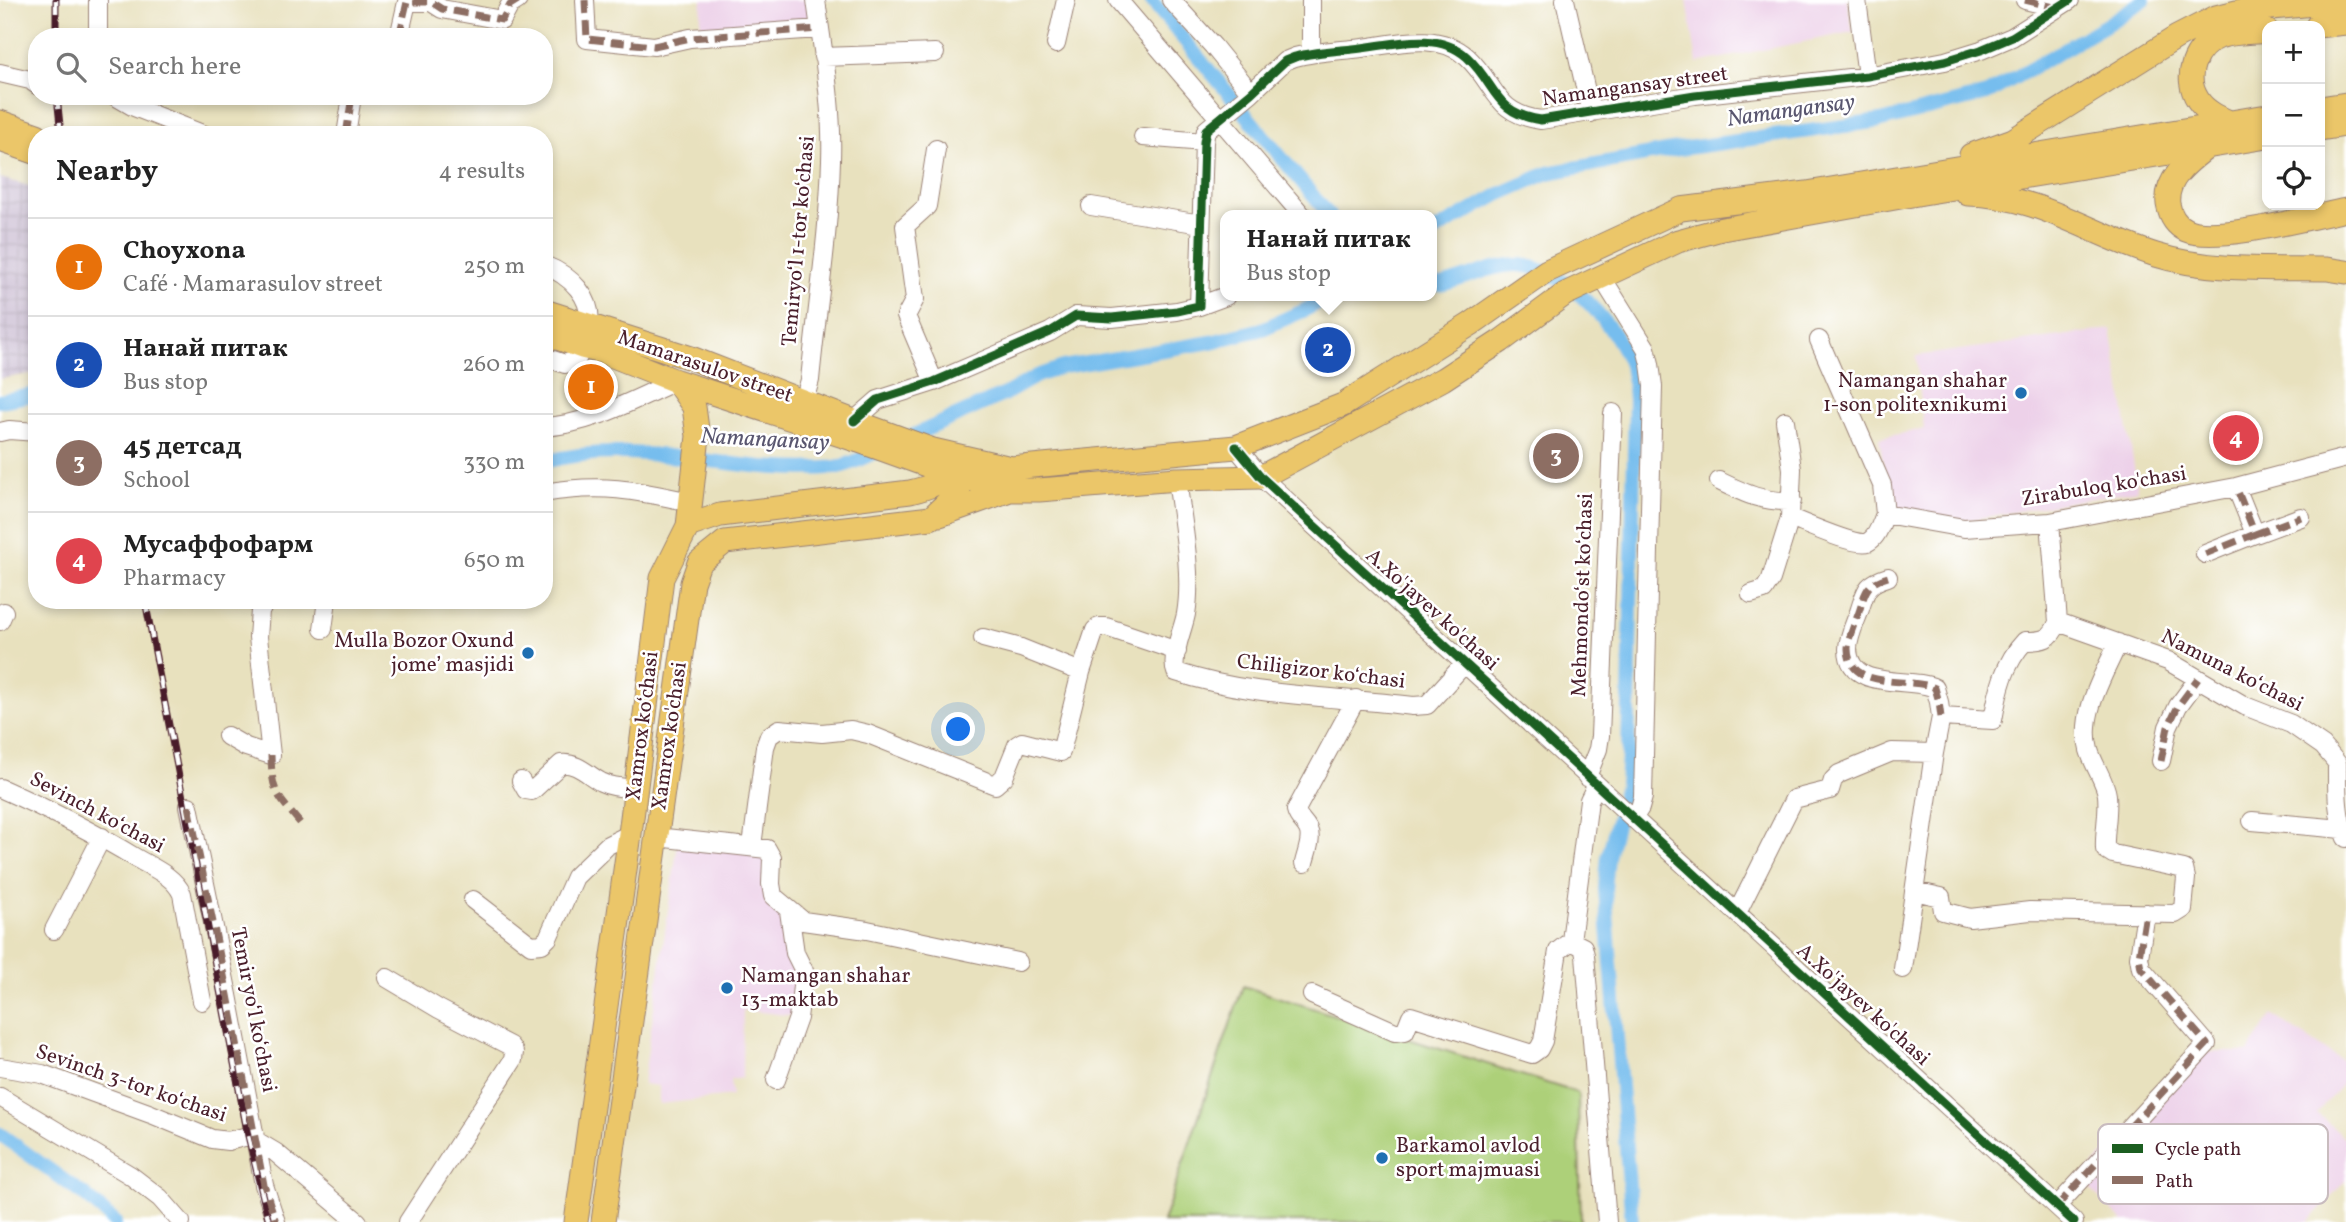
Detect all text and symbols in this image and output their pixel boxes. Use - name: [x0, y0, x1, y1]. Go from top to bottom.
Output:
- map controls: [2262, 21, 2325, 210]
- button: +: [2262, 21, 2325, 84]
- search box: [28, 28, 553, 105]
- icon: search: [52, 48, 90, 86]
- text: Search here: [108, 49, 241, 85]
- street label: Namangansay street: [1540, 60, 1730, 114]
- button: −: [2262, 84, 2325, 147]
- water label: Namangansay: [1725, 86, 1857, 136]
- street label: Temiryoʻl 1-tor koʻchasi: [775, 134, 823, 348]
- button: locate: [2262, 147, 2325, 210]
- text: Nearby: [56, 151, 158, 193]
- text: 4 results: [439, 156, 525, 188]
- popup: [1220, 210, 1437, 301]
- text: Нанай питак: [1246, 222, 1411, 258]
- text: Choyxona: [123, 233, 246, 269]
- text: 1: [74, 251, 84, 283]
- text: 250 m: [463, 251, 525, 283]
- text: Bus stop: [1246, 258, 1331, 290]
- text: Café · Mamarasulov street: [123, 269, 383, 301]
- street label: Mamarasulov street: [614, 323, 796, 411]
- pin: 2: [1305, 324, 1351, 376]
- text: Нанай питак: [123, 331, 288, 367]
- text: 2: [73, 349, 85, 381]
- text: 260 m: [462, 349, 525, 381]
- pin: 1: [568, 361, 614, 413]
- text: Bus stop: [123, 367, 208, 399]
- place label: Namangan shahar 1-son politexnikumi: [1823, 367, 2007, 420]
- marker: Namangan shahar 1-son politexnikumi: [2013, 385, 2029, 401]
- pin: 4: [2213, 412, 2259, 464]
- water label: Namangansay: [700, 421, 830, 459]
- text: 45 детсад: [123, 429, 242, 465]
- pin: 3: [1533, 430, 1579, 482]
- text: 3: [73, 447, 85, 479]
- text: 330 m: [463, 447, 525, 479]
- street label: Zirabuloq ko'chasi: [2019, 460, 2189, 514]
- text: School: [123, 465, 190, 497]
- street label: Mehmondoʻst koʻchasi: [1565, 492, 1601, 698]
- text: Мусаффофарм: [123, 527, 313, 563]
- street label: A.Xo'jayev ko'chasi: [1359, 542, 1505, 678]
- text: 4: [72, 545, 86, 577]
- text: 650 m: [464, 545, 525, 577]
- text: Pharmacy: [123, 563, 226, 595]
- street label: Namuna koʻchasi: [2156, 623, 2308, 719]
- place label: Mulla Bozor Oxund jome’ masjidi: [334, 627, 514, 680]
- marker: Mulla Bozor Oxund jome’ masjidi: [520, 645, 536, 661]
- street label: Chiligizor koʻchasi: [1235, 647, 1407, 697]
- street label: Xamrox koʻchasi: [619, 650, 667, 802]
- street label: Xamrox ko'chasi: [645, 660, 695, 812]
- your location: [941, 712, 975, 746]
- street label: Sevinch koʻchasi: [24, 765, 170, 861]
- street label: Temir yoʻl koʻchasi: [223, 925, 283, 1095]
- street label: A.Xo'jayev ko'chasi: [1790, 937, 1936, 1073]
- place label: Namangan shahar 13-maktab: [741, 962, 910, 1015]
- marker: Namangan shahar 13-maktab: [719, 980, 735, 996]
- street label: Sevinch 3-tor koʻchasi: [32, 1038, 230, 1130]
- legend: [2098, 1124, 2328, 1204]
- place label: Barkamol avlod sport majmuasi: [1396, 1132, 1540, 1185]
- text: Cycle path: [2155, 1137, 2241, 1163]
- marker: Barkamol avlod sport majmuasi: [1374, 1150, 1390, 1166]
- text: Path: [2155, 1169, 2193, 1195]

